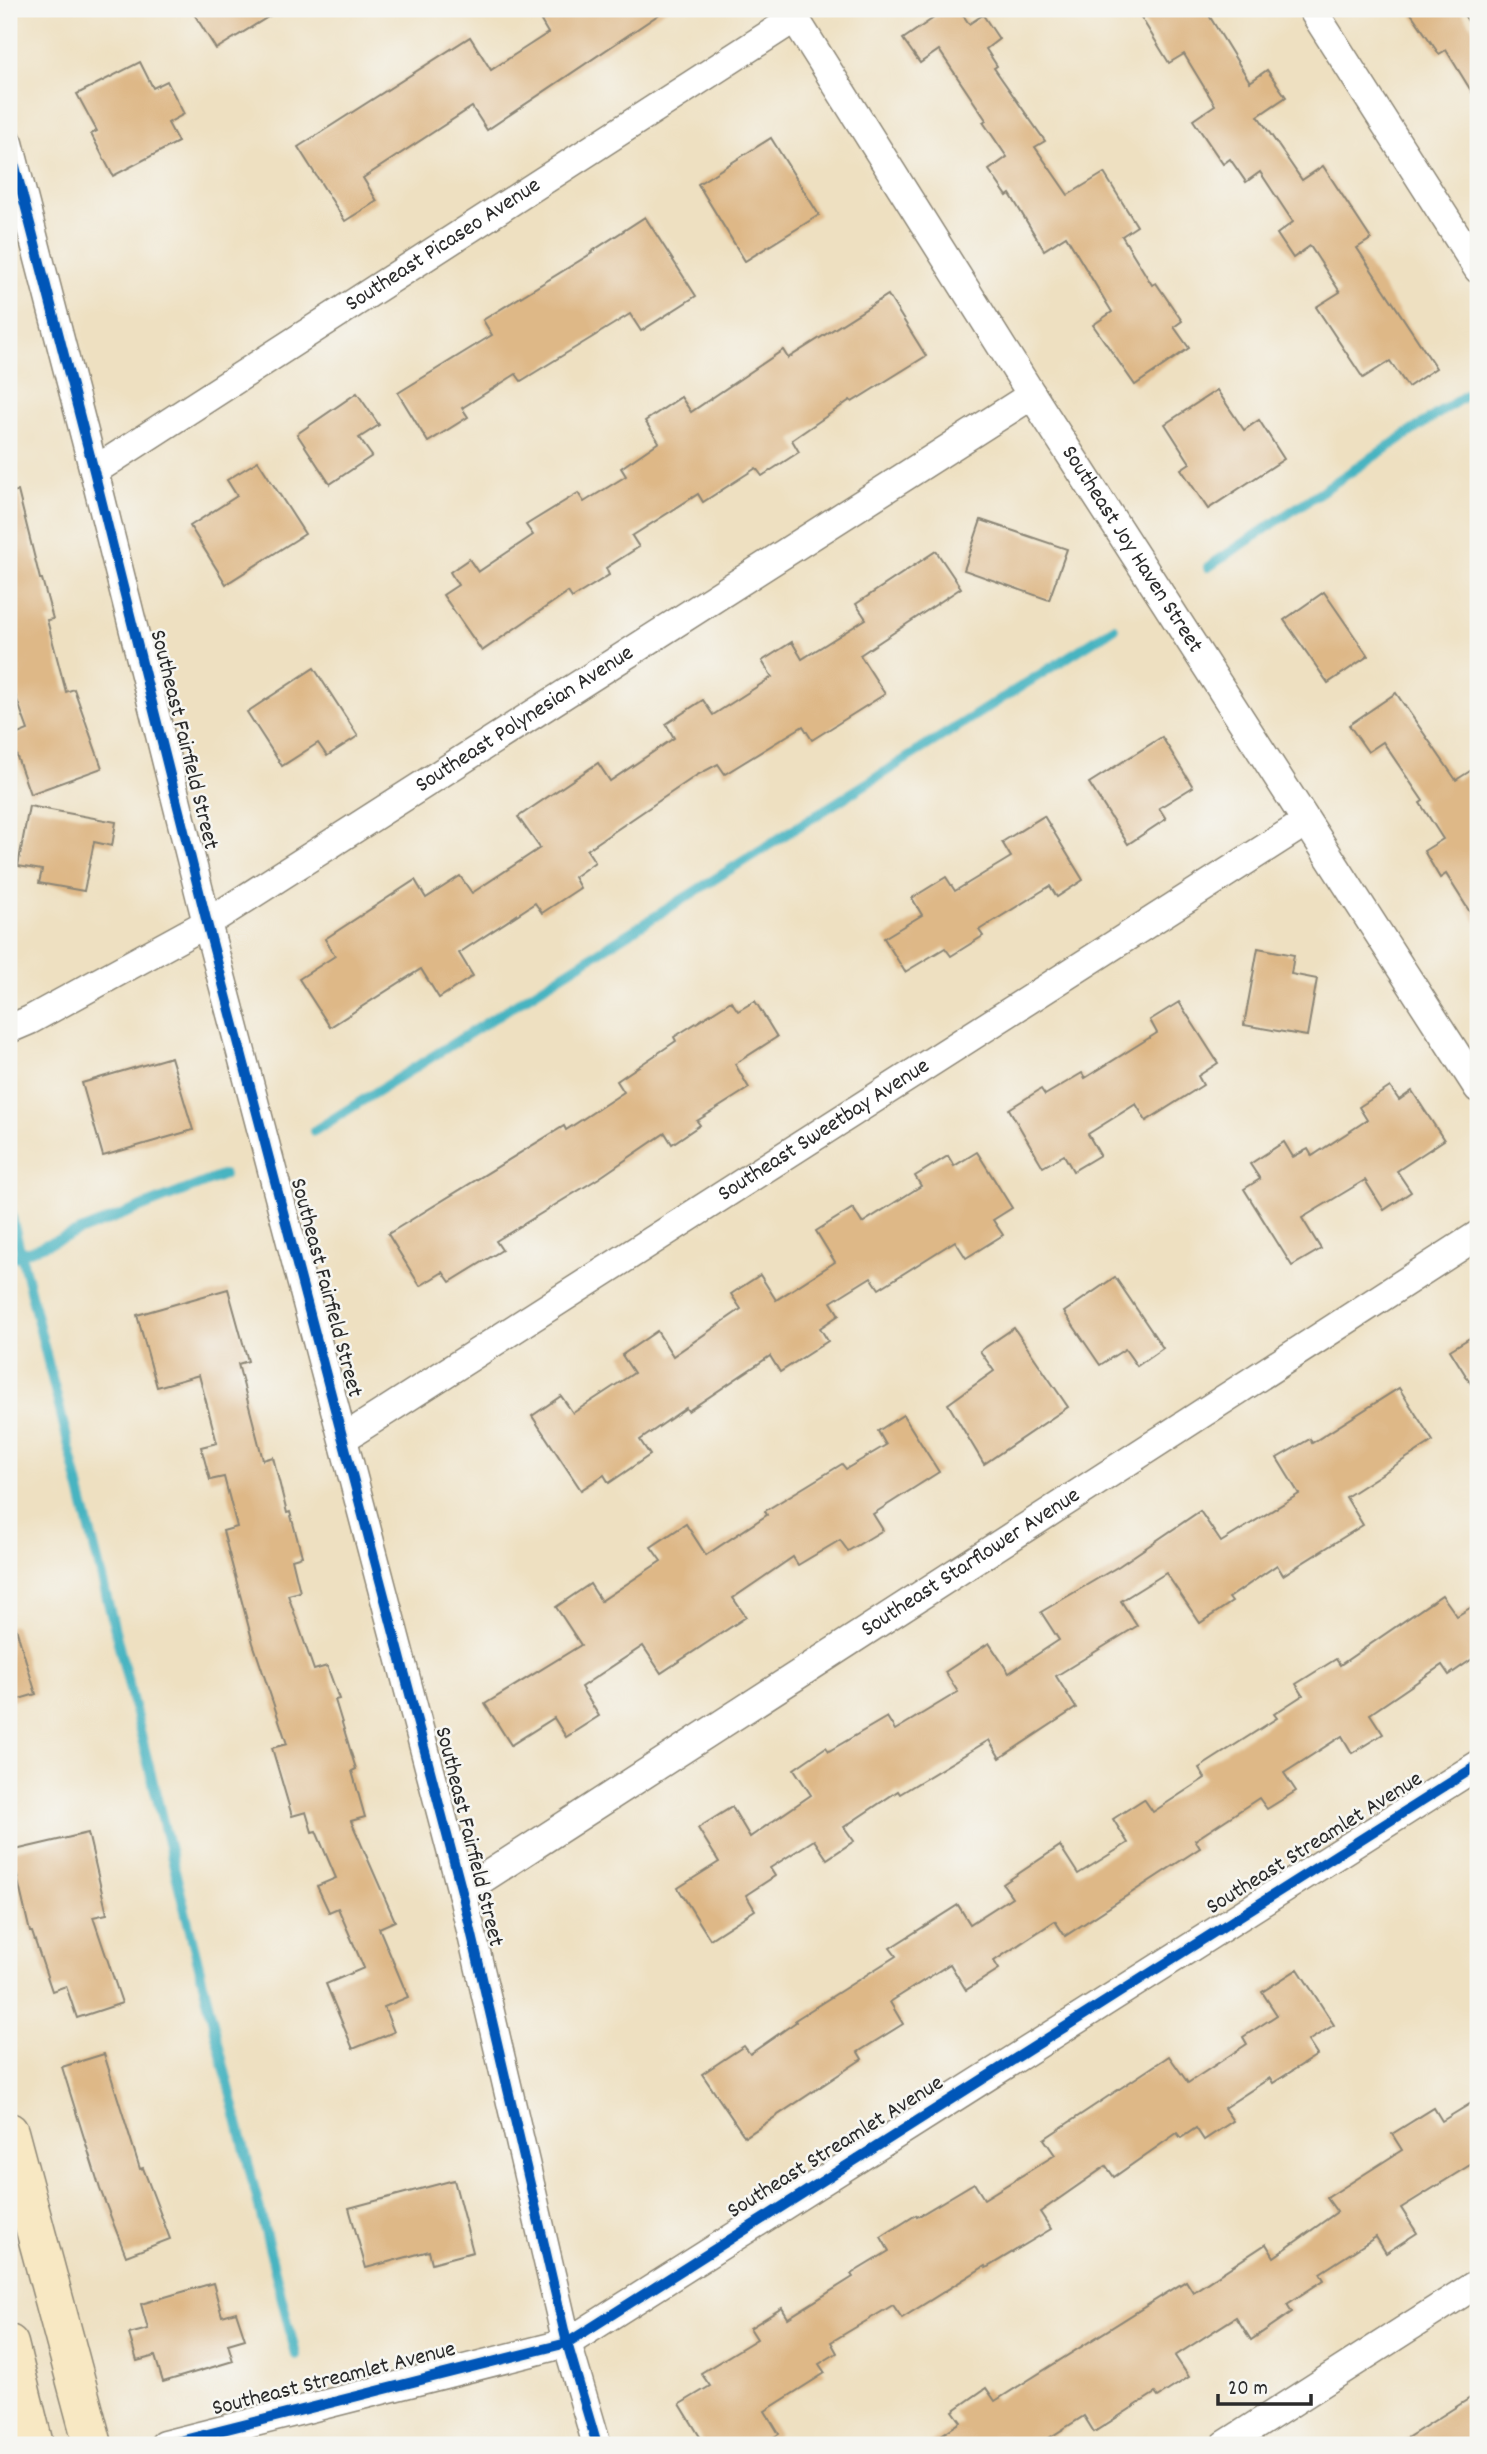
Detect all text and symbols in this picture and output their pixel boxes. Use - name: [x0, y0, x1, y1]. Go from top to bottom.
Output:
- street label: Southeast Picaseo Avenue: [339, 170, 548, 321]
- street label: Southeast Joy Haven Street: [1052, 439, 1211, 660]
- street label: Southeast Fairfield Street: [140, 627, 226, 853]
- street label: Southeast Polynesian Avenue: [409, 637, 641, 802]
- street label: Southeast Sweetbay Avenue: [712, 1050, 936, 1211]
- street label: Southeast Fairfield Street: [280, 1175, 370, 1401]
- street label: Southeast Starflower Avenue: [855, 1480, 1087, 1646]
- street label: Southeast Fairfield Street: [425, 1724, 511, 1950]
- street label: Southeast Streamlet Avenue: [1200, 1764, 1430, 1924]
- street label: Southeast Streamlet Avenue: [721, 2068, 951, 2228]
- street label: Southeast Streamlet Avenue: [209, 2334, 459, 2426]
- scale bar: [1218, 2363, 1310, 2407]
- text: 20 m: [1228, 2375, 1268, 2405]

